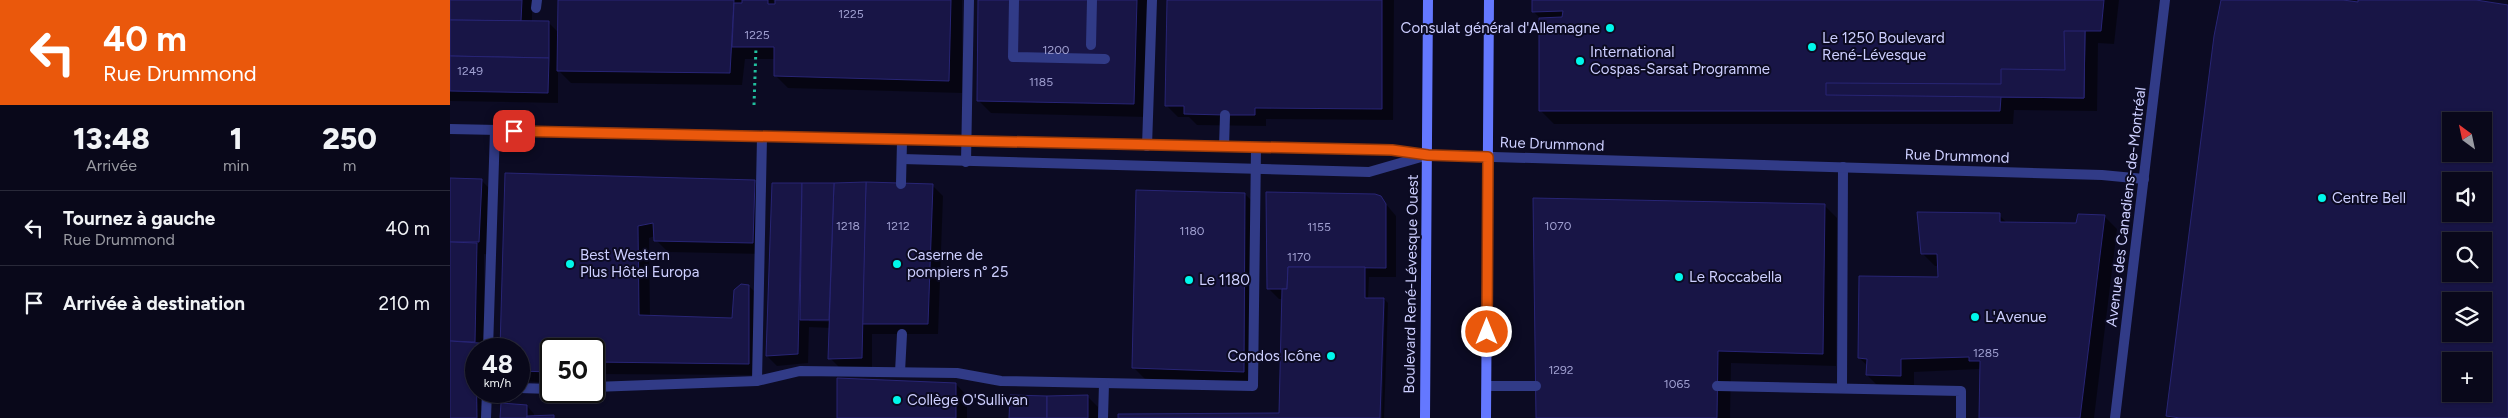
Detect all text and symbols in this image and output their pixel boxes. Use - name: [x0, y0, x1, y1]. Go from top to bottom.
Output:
- house number: 1225: [838, 7, 864, 21]
- text: 40 m: [103, 18, 187, 60]
- place label: Consulat général d'Allemagne: [1401, 19, 1600, 37]
- icon: left: [20, 20, 85, 85]
- marker: Consulat général d'Allemagne: [1604, 22, 1616, 34]
- house number: 1225: [744, 28, 770, 42]
- place label: Le 1250 Boulevard René-Lévesque: [1822, 29, 1945, 64]
- marker: Le 1250 Boulevard René-Lévesque: [1806, 41, 1818, 53]
- house number: 1200: [1042, 43, 1070, 57]
- place label: International Cospas-Sarsat Programme: [1590, 43, 1770, 78]
- marker: International Cospas-Sarsat Programme: [1574, 55, 1586, 67]
- text: Rue Drummond: [103, 60, 257, 87]
- house number: 1249: [457, 64, 483, 78]
- house number: 1185: [1029, 75, 1053, 89]
- street label: Avenue des Canadiens-de-Montréal: [2102, 86, 2150, 328]
- pin: [493, 110, 535, 152]
- north arrow: [2442, 112, 2492, 162]
- map controls: [2442, 112, 2492, 402]
- icon: arrive: [500, 117, 528, 145]
- text: 13:48: [73, 120, 150, 157]
- text: 1: [230, 120, 242, 157]
- text: 250: [322, 120, 377, 157]
- street label: Rue Drummond: [1499, 133, 1605, 155]
- street label: Rue Drummond: [1904, 145, 2010, 167]
- text: Arrivée: [86, 156, 137, 175]
- text: min: [223, 156, 249, 175]
- text: m: [343, 156, 356, 175]
- button: sound: [2442, 172, 2492, 222]
- street label: Boulevard René-Lévesque Ouest: [1400, 174, 1422, 394]
- place label: Centre Bell: [2332, 189, 2406, 207]
- marker: Centre Bell: [2316, 192, 2328, 204]
- text: Tournez à gauche: [63, 207, 215, 230]
- icon: left: [20, 214, 48, 242]
- text: 40 m: [385, 217, 430, 240]
- house number: 1218: [836, 219, 860, 233]
- house number: 1212: [886, 219, 910, 233]
- house number: 1070: [1545, 219, 1572, 233]
- house number: 1155: [1307, 220, 1331, 234]
- house number: 1180: [1180, 224, 1205, 238]
- text: Rue Drummond: [63, 230, 175, 249]
- button: search: [2442, 232, 2492, 282]
- place label: Best Western Plus Hôtel Europa: [580, 246, 699, 281]
- place label: Caserne de pompiers n° 25: [907, 246, 1008, 281]
- house number: 1170: [1287, 250, 1311, 264]
- marker: Best Western Plus Hôtel Europa: [564, 258, 576, 270]
- marker: Caserne de pompiers n° 25: [891, 258, 903, 270]
- place label: Le Roccabella: [1689, 268, 1782, 286]
- place label: Le 1180: [1199, 271, 1250, 289]
- marker: Le Roccabella: [1673, 271, 1685, 283]
- marker: Le 1180: [1183, 274, 1195, 286]
- icon: arrive: [20, 289, 48, 317]
- text: Arrivée à destination: [63, 292, 245, 315]
- text: 210 m: [378, 292, 430, 315]
- button: layers: [2442, 292, 2492, 342]
- position arrow: [1460, 305, 1512, 357]
- place label: L'Avenue: [1985, 308, 2047, 326]
- marker: L'Avenue: [1969, 311, 1981, 323]
- speed limit sign: 50: [540, 338, 605, 403]
- house number: 1285: [1973, 346, 1999, 360]
- place label: Condos Icône: [1227, 347, 1321, 365]
- text: 48: [482, 349, 513, 379]
- marker: Condos Icône: [1325, 350, 1337, 362]
- button: +: [2442, 352, 2492, 402]
- house number: 1292: [1548, 363, 1574, 377]
- text: km/h: [484, 376, 511, 390]
- house number: 1065: [1664, 377, 1690, 391]
- place label: Collège O'Sullivan: [907, 391, 1028, 409]
- marker: Collège O'Sullivan: [891, 394, 903, 406]

